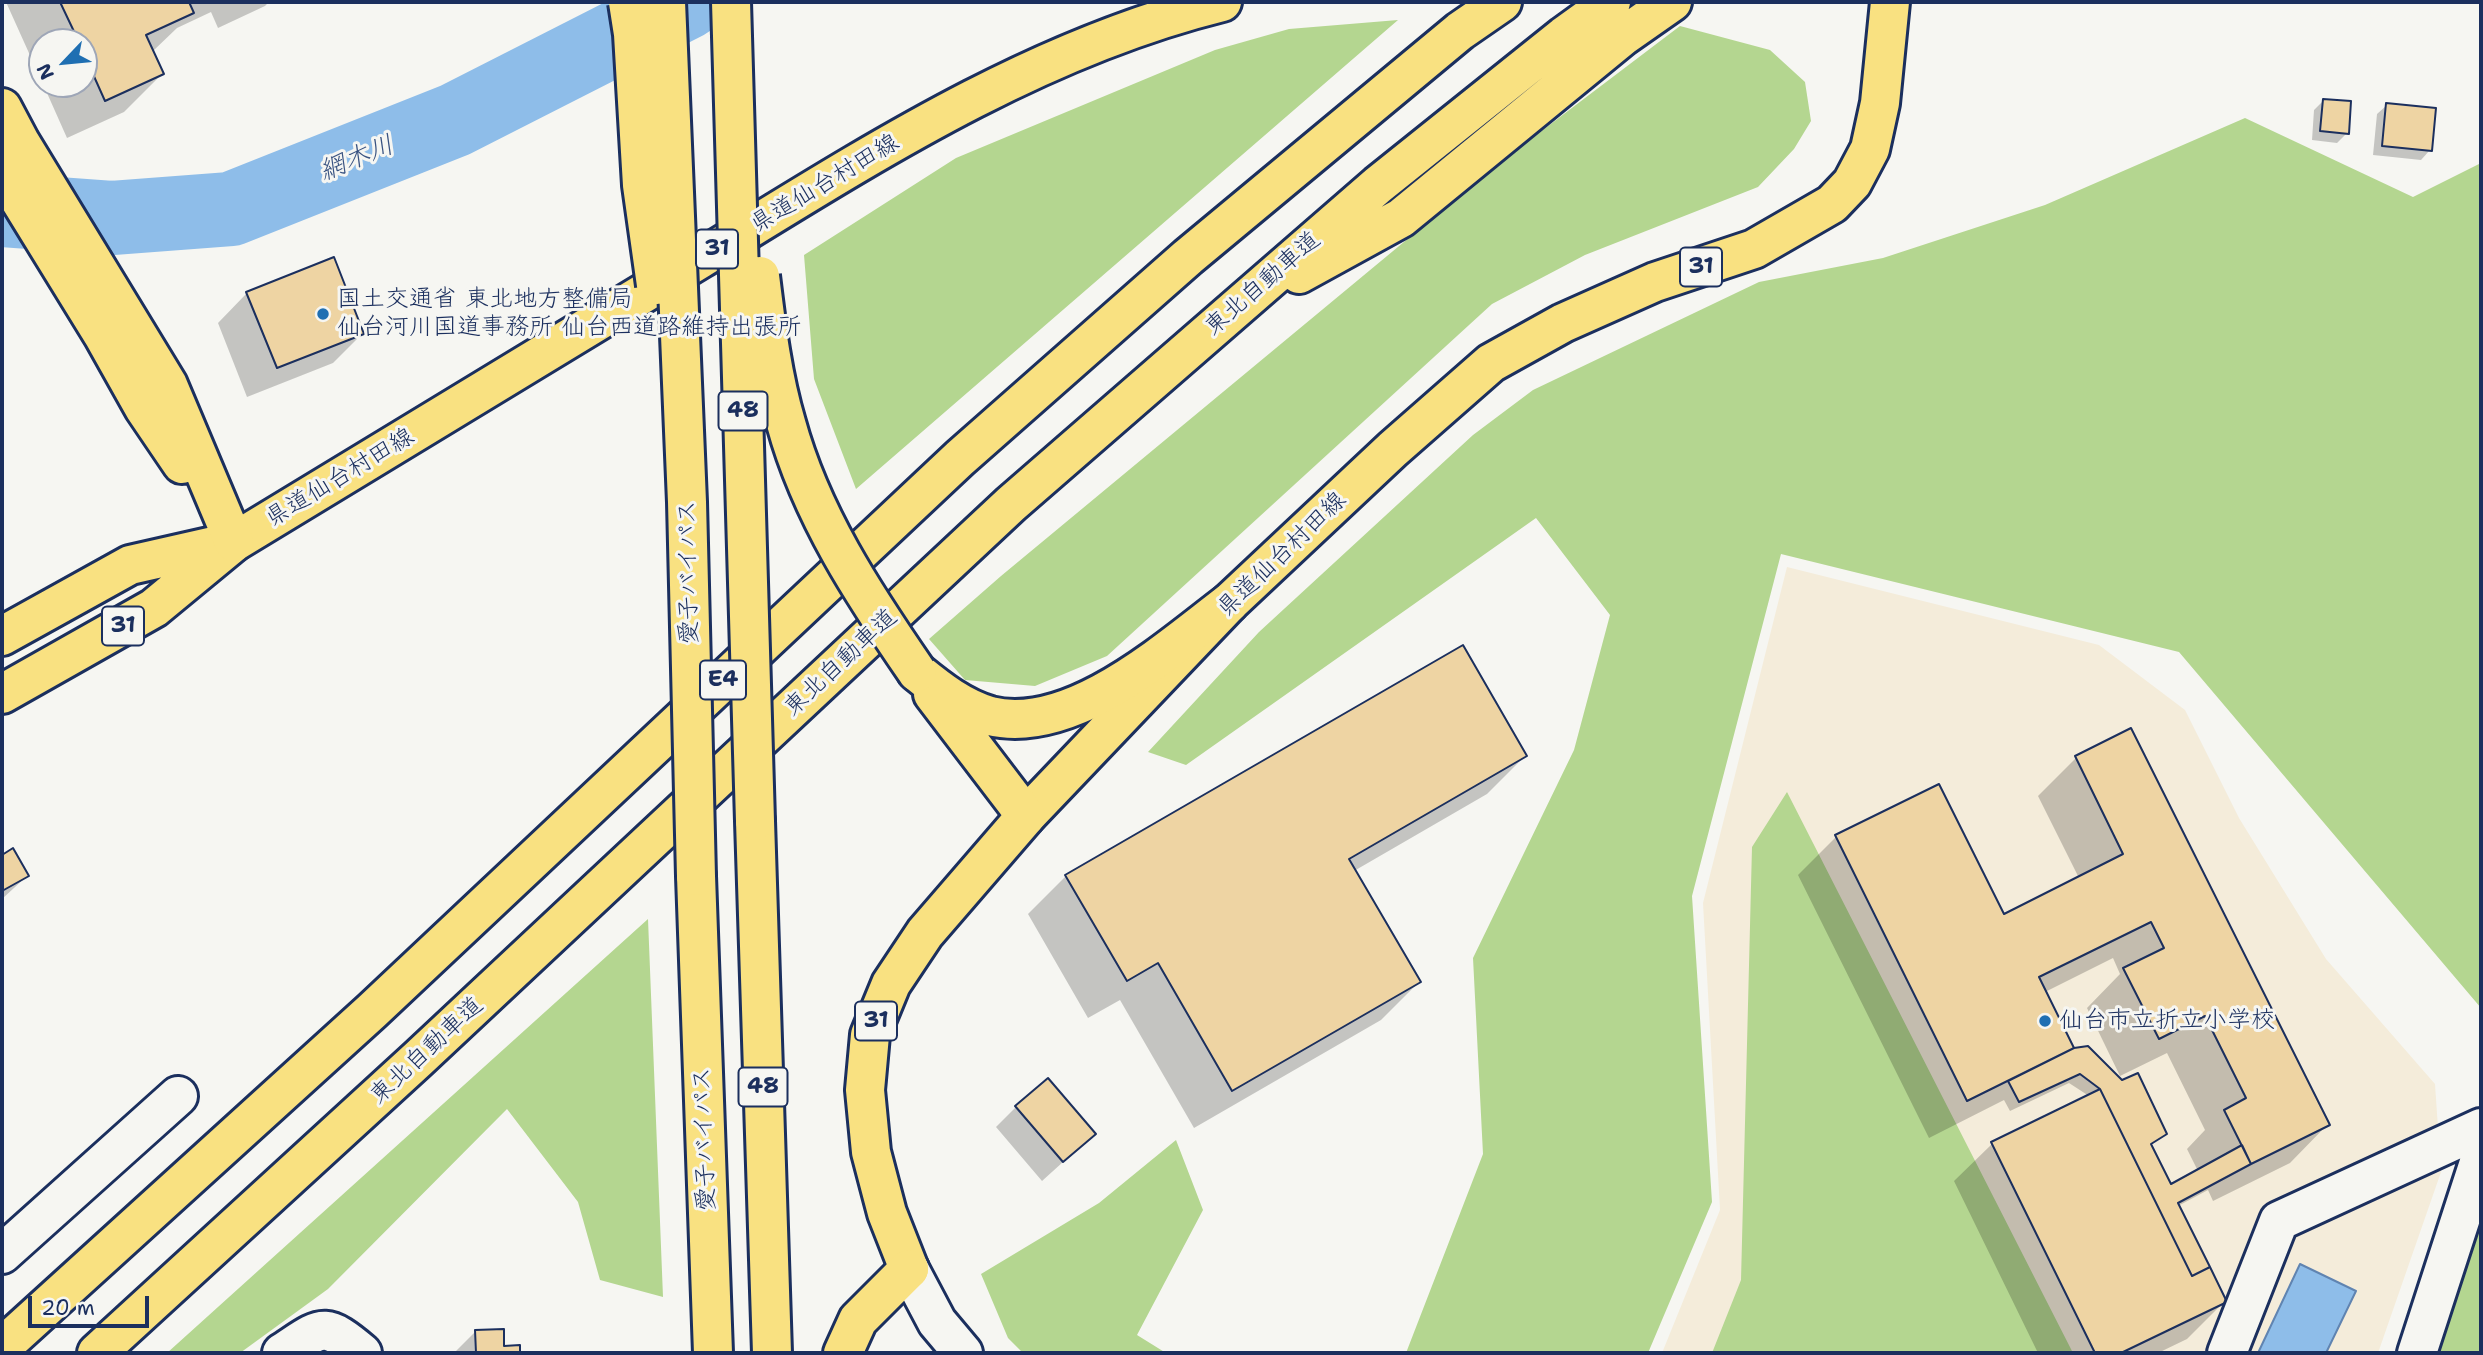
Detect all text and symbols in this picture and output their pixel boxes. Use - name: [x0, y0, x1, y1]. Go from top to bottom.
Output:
- north arrow: [28, 28, 98, 98]
- text: N: [31, 59, 60, 84]
- street label: 県道仙台村田線: [746, 128, 904, 240]
- water label: 網木川: [315, 130, 399, 188]
- street label: 東北自動車道: [1199, 226, 1327, 342]
- road number: 31: [696, 230, 738, 268]
- road number: 31: [1680, 248, 1722, 286]
- place label: 国土交通省 東北地方整備局 仙台河川国道事務所 仙台西道路維持出張所: [337, 286, 801, 342]
- marker: 国土交通省 東北地方整備局 仙台河川国道事務所 仙台西道路維持出張所: [315, 306, 331, 322]
- road number: 48: [718, 392, 768, 430]
- street label: 県道仙台村田線: [261, 422, 419, 534]
- street label: 県道仙台村田線: [1212, 486, 1352, 624]
- street label: 愛子バイパス: [673, 500, 705, 644]
- street label: 東北自動車道: [779, 603, 903, 723]
- road number: 31: [102, 606, 144, 646]
- road number: E4: [700, 660, 746, 700]
- street label: 東北自動車道: [365, 991, 489, 1111]
- road number: 31: [855, 1002, 897, 1040]
- place label: 仙台市立折立小学校: [2059, 1007, 2275, 1035]
- marker: 仙台市立折立小学校: [2037, 1013, 2053, 1029]
- street label: 愛子バイパス: [688, 1067, 722, 1211]
- road number: 48: [738, 1068, 788, 1106]
- scale bar: [32, 1282, 152, 1326]
- text: 20 m: [41, 1294, 95, 1322]

